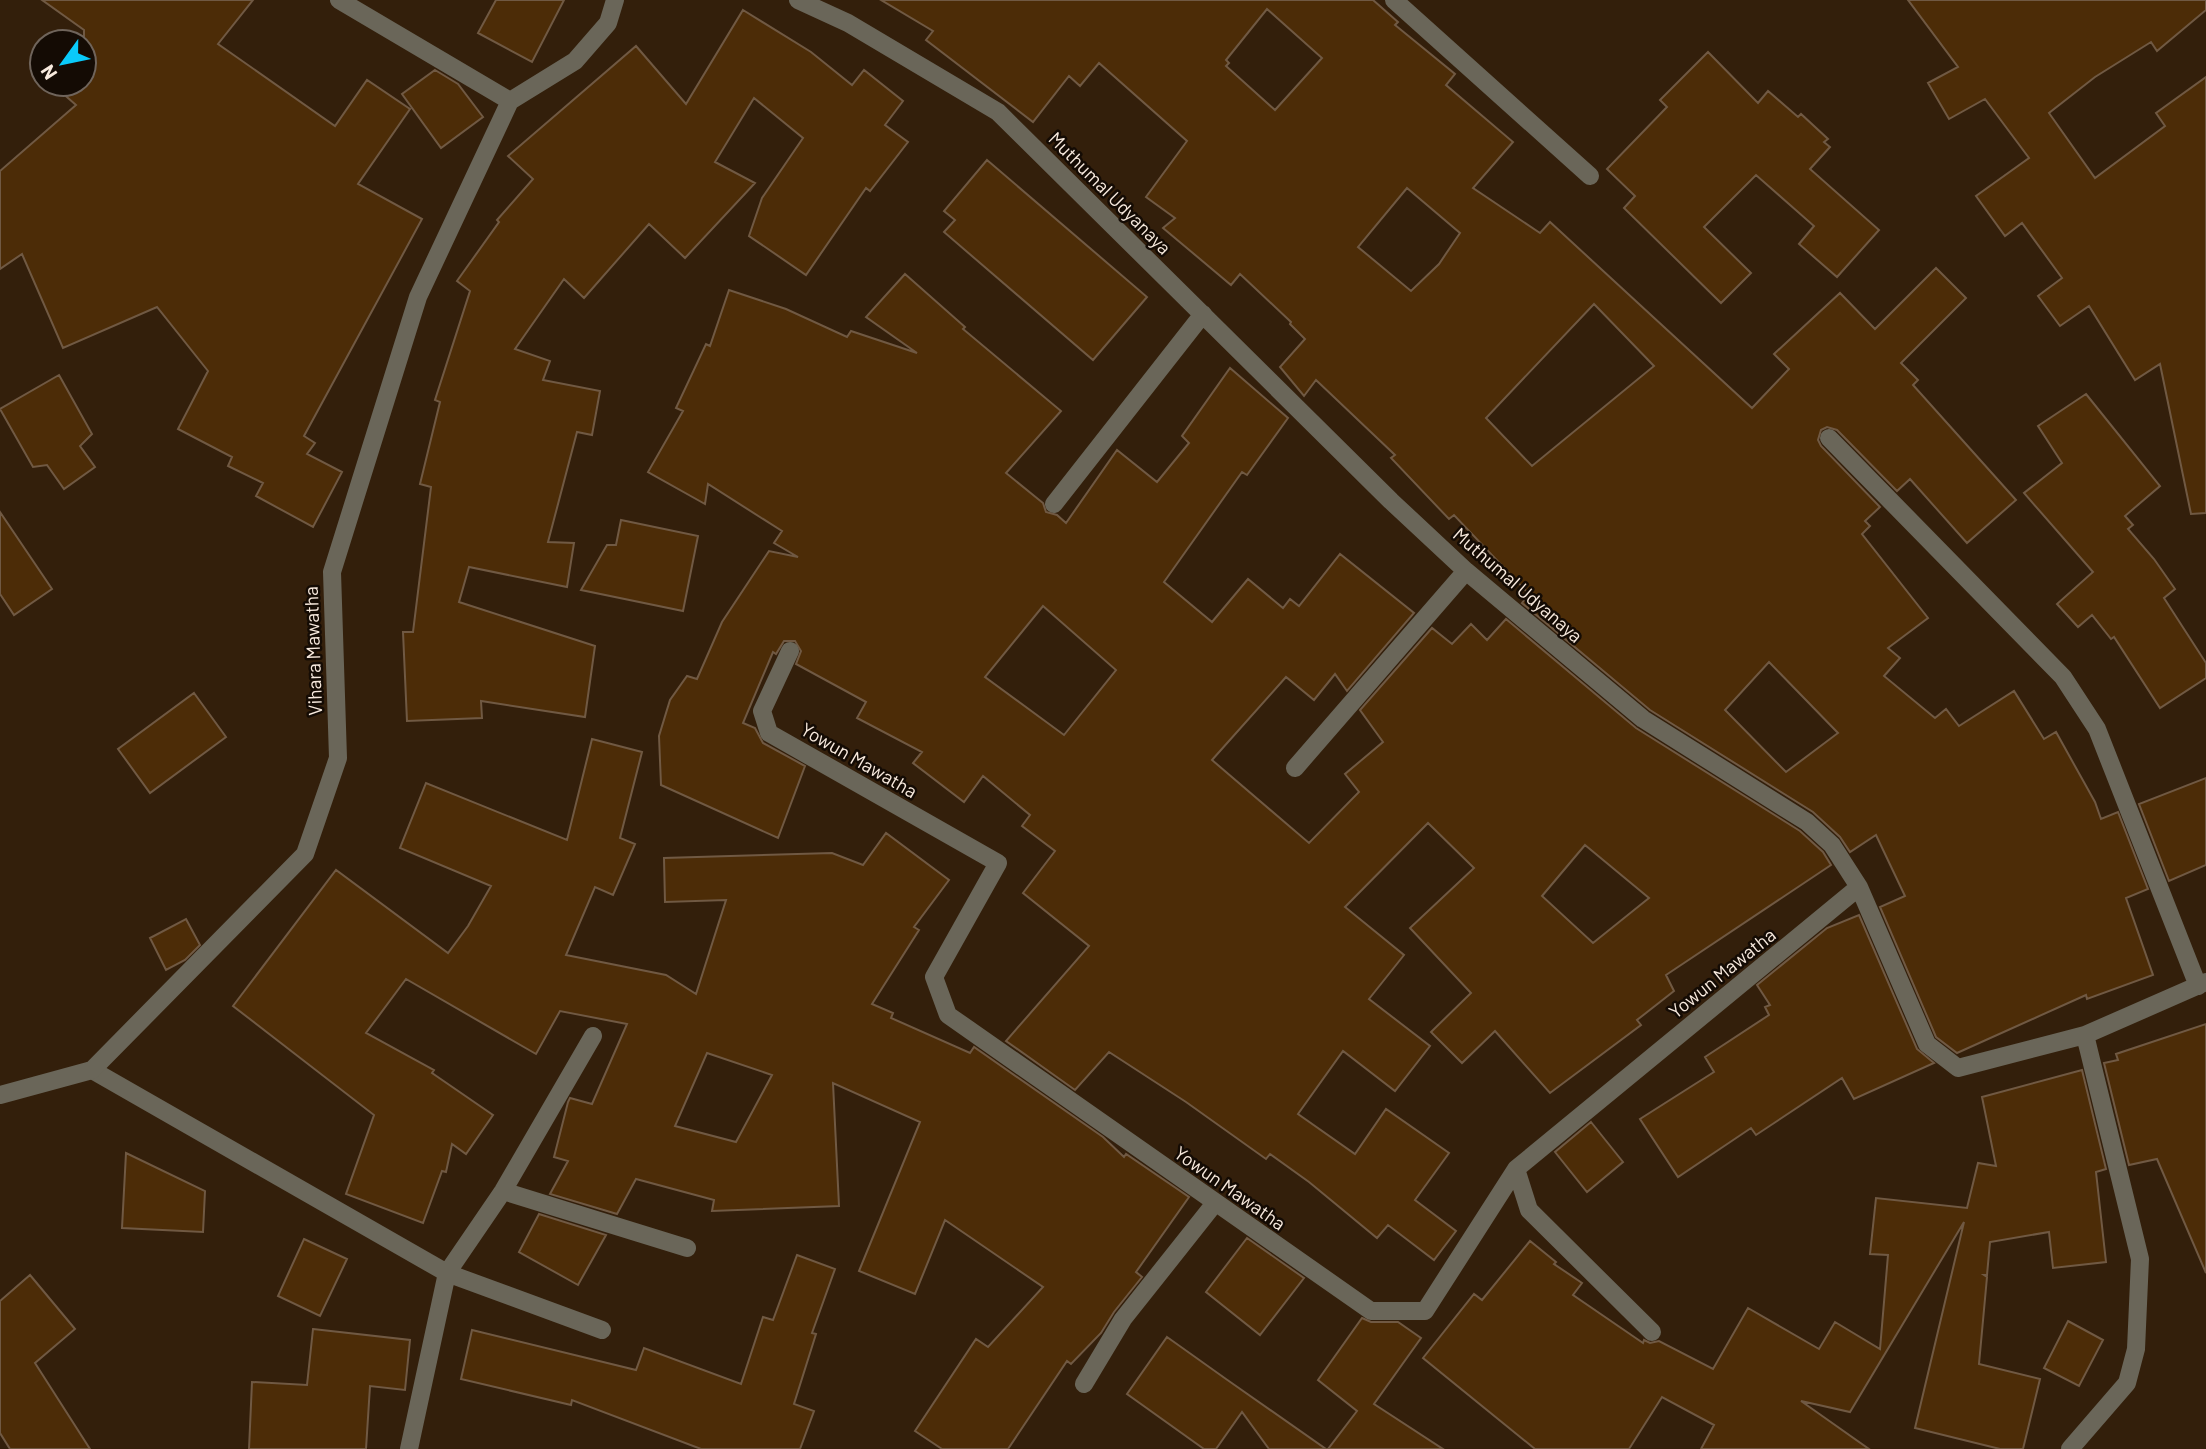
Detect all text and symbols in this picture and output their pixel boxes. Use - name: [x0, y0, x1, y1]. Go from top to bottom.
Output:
- north arrow: [28, 28, 98, 98]
- text: N: [35, 61, 61, 84]
- street label: Muthumal Udyanaya: [1044, 127, 1176, 259]
- street label: Muthumal Udyanaya: [1449, 522, 1588, 647]
- street label: Vihara Mawatha: [299, 586, 326, 716]
- street label: Yowun Mawatha: [797, 717, 922, 802]
- street label: Yowun Mawatha: [1664, 923, 1780, 1023]
- street label: Yowun Mawatha: [1170, 1141, 1290, 1234]

